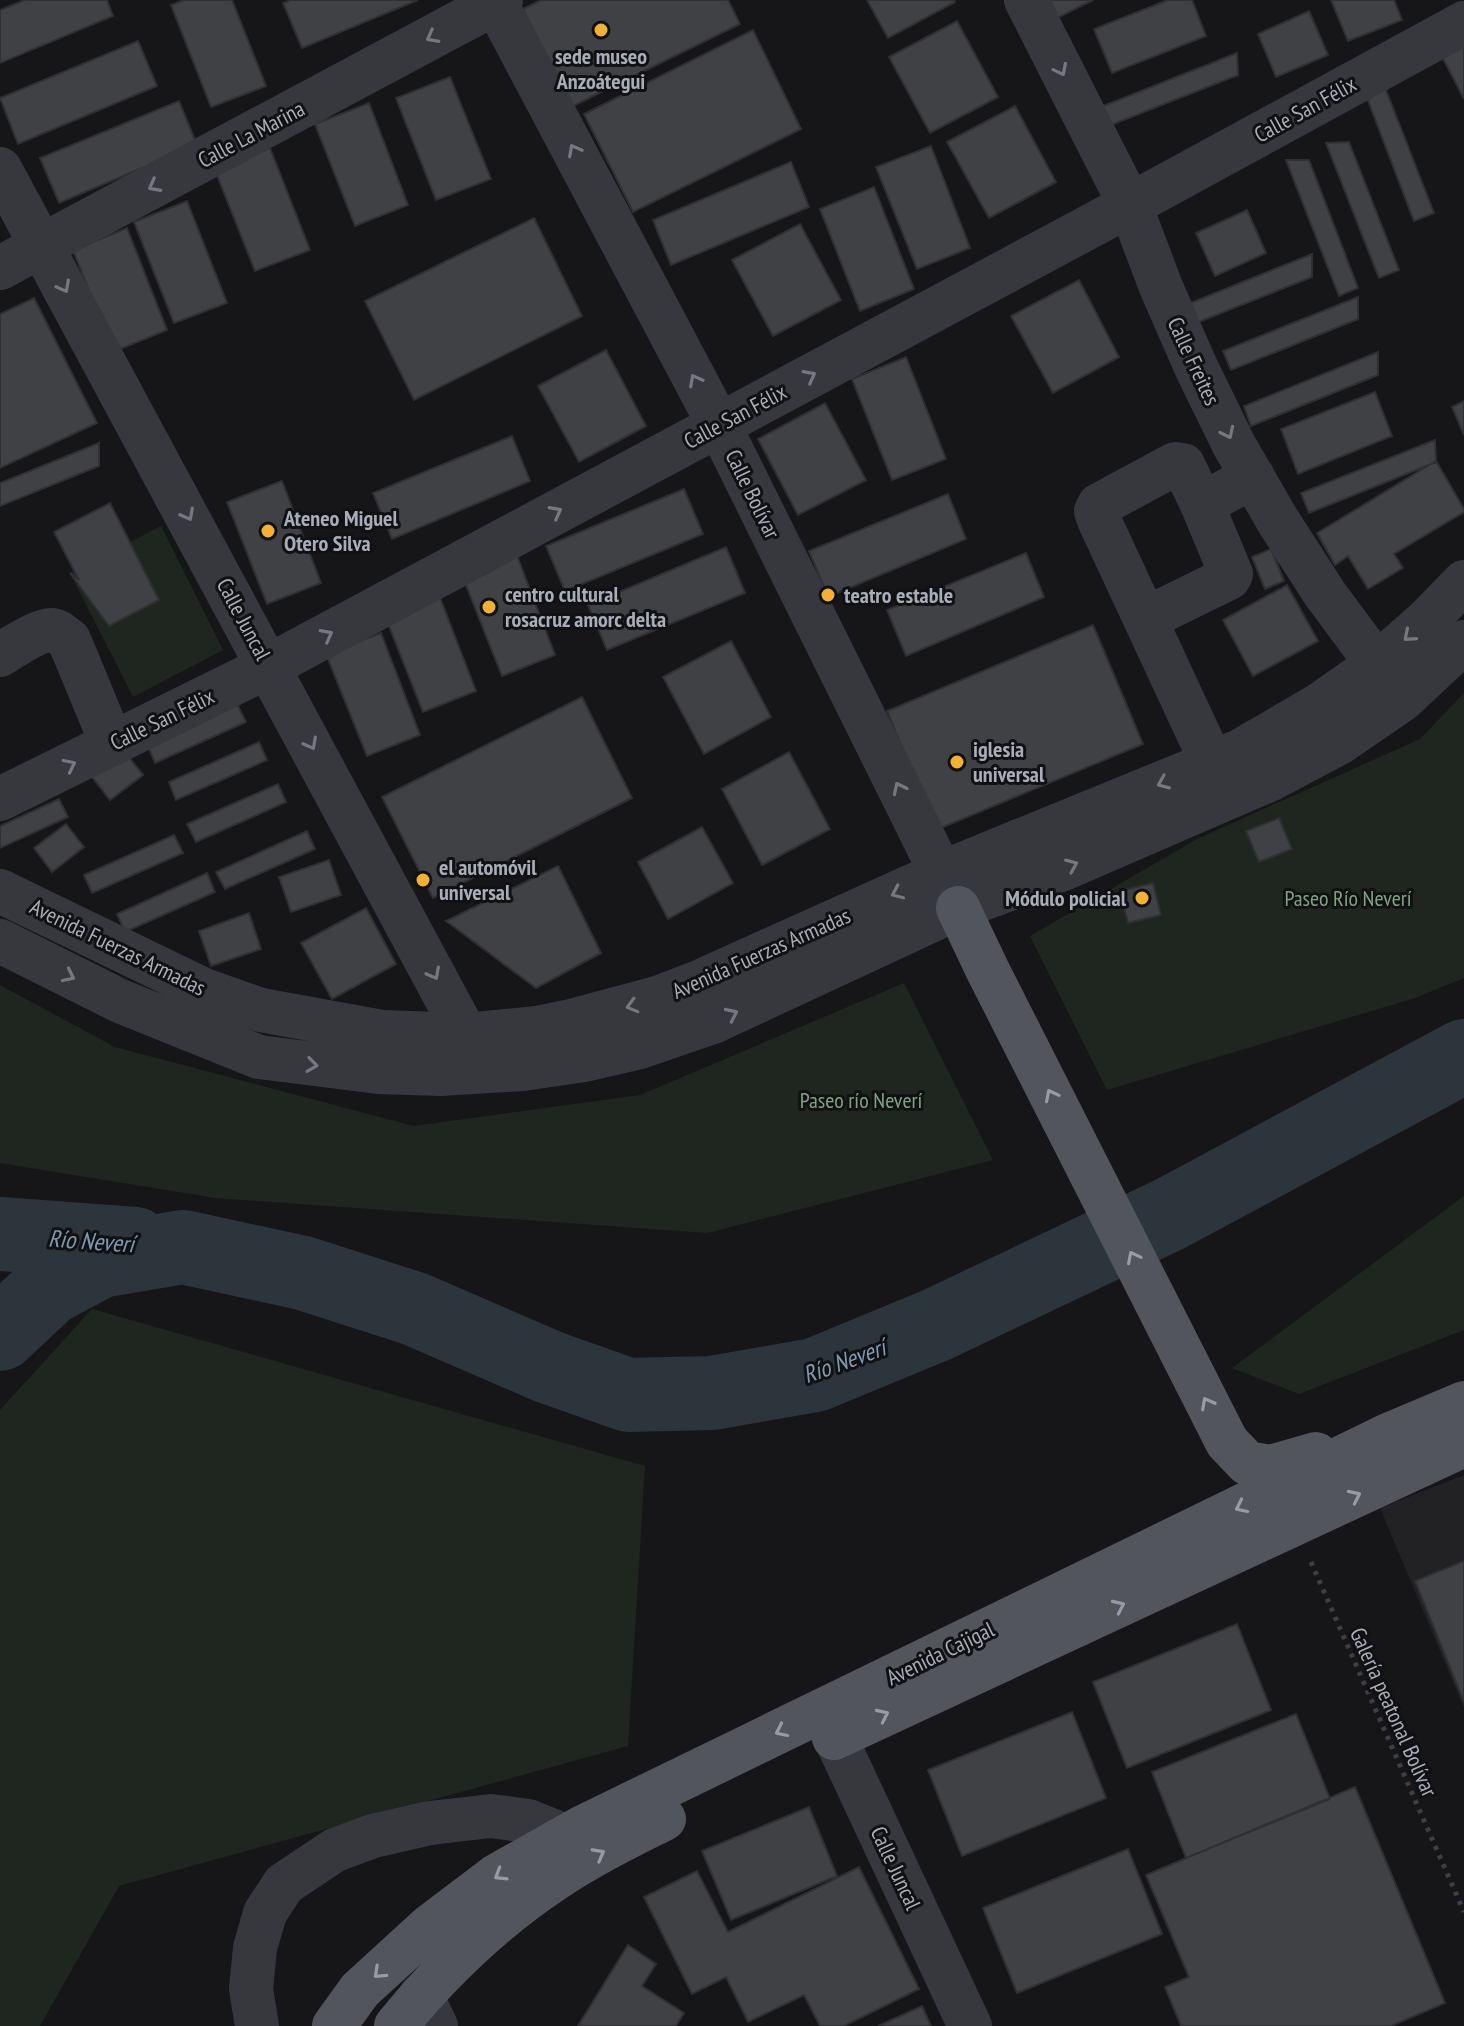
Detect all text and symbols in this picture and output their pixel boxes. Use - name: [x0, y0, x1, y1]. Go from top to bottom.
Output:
- marker: sede museo Anzoátegui: [592, 21, 610, 39]
- one-way arrow: [427, 27, 441, 43]
- place label: sede museo Anzoátegui: [555, 42, 647, 95]
- one-way arrow: [1052, 61, 1067, 76]
- street label: Calle San Félix: [1249, 70, 1361, 148]
- street label: Calle La Marina: [193, 94, 309, 174]
- one-way arrow: [568, 144, 583, 159]
- one-way arrow: [147, 177, 162, 192]
- one-way arrow: [54, 278, 70, 292]
- street label: Calle Freites: [1161, 313, 1227, 409]
- one-way arrow: [802, 371, 816, 386]
- one-way arrow: [690, 374, 705, 388]
- street label: Calle San Félix: [679, 377, 791, 455]
- one-way arrow: [1218, 424, 1234, 439]
- street label: Calle Bolívar: [719, 445, 787, 543]
- place label: Ateneo Miguel Otero Silva: [283, 504, 398, 557]
- one-way arrow: [548, 506, 562, 522]
- one-way arrow: [178, 507, 193, 522]
- marker: Ateneo Miguel Otero Silva: [259, 522, 277, 540]
- street label: Calle Juncal: [211, 573, 278, 666]
- place label: centro cultural rosacruz amorc delta: [505, 580, 666, 633]
- place label: teatro estable: [844, 581, 953, 609]
- marker: teatro estable: [819, 586, 837, 604]
- marker: centro cultural rosacruz amorc delta: [480, 598, 498, 616]
- one-way arrow: [1403, 627, 1418, 641]
- one-way arrow: [319, 629, 333, 644]
- street label: Calle San Félix: [105, 682, 219, 756]
- place label: iglesia universal: [973, 735, 1045, 788]
- one-way arrow: [301, 736, 317, 750]
- marker: iglesia universal: [948, 753, 966, 771]
- one-way arrow: [62, 758, 76, 774]
- one-way arrow: [1157, 774, 1171, 790]
- one-way arrow: [893, 782, 909, 796]
- place label: el automóvil universal: [439, 853, 537, 906]
- one-way arrow: [1064, 858, 1078, 874]
- marker: el automóvil universal: [414, 871, 432, 889]
- one-way arrow: [890, 883, 905, 899]
- place label: Módulo policial: [1005, 884, 1127, 912]
- park label: Paseo Río Neverí: [1284, 884, 1412, 912]
- marker: Módulo policial: [1133, 889, 1151, 907]
- street label: Avenida Fuerzas Armadas: [26, 892, 210, 1002]
- street label: Avenida Fuerzas Armadas: [668, 901, 854, 1005]
- one-way arrow: [424, 965, 439, 980]
- one-way arrow: [61, 966, 76, 982]
- one-way arrow: [625, 997, 639, 1013]
- one-way arrow: [723, 1007, 738, 1023]
- one-way arrow: [305, 1056, 319, 1073]
- park label: Paseo río Neverí: [800, 1086, 923, 1114]
- one-way arrow: [1045, 1089, 1060, 1104]
- water label: Río Neverí: [47, 1223, 140, 1260]
- one-way arrow: [1127, 1251, 1142, 1266]
- water label: Río Neverí: [798, 1330, 894, 1390]
- one-way arrow: [1202, 1397, 1217, 1412]
- one-way arrow: [1347, 1490, 1361, 1506]
- one-way arrow: [1235, 1497, 1250, 1513]
- one-way arrow: [1111, 1599, 1125, 1615]
- street label: Avenida Cajigal: [882, 1615, 999, 1691]
- street label: Galería peatonal Bolívar: [1344, 1623, 1444, 1801]
- one-way arrow: [875, 1709, 889, 1725]
- one-way arrow: [774, 1721, 789, 1736]
- street label: Calle Juncal: [865, 1822, 928, 1915]
- one-way arrow: [591, 1848, 605, 1864]
- one-way arrow: [494, 1865, 509, 1880]
- one-way arrow: [373, 1964, 388, 1978]

